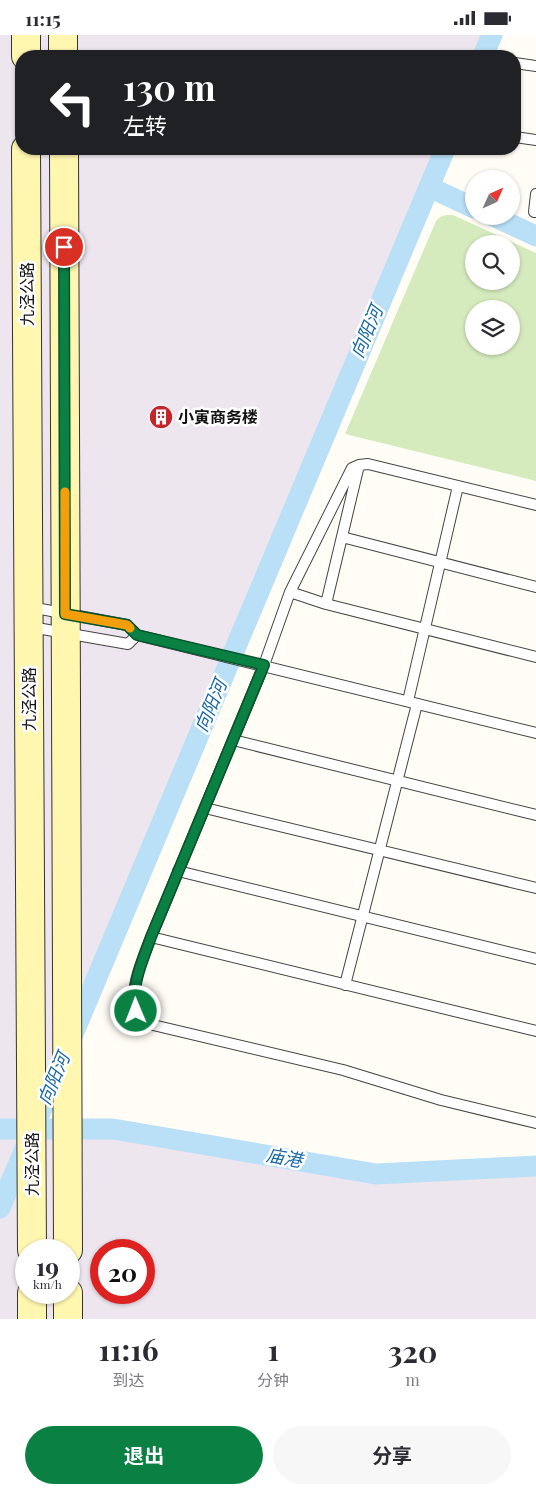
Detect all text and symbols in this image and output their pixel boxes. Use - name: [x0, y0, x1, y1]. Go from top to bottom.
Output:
- text: 11:15: [25, 5, 61, 31]
- text: 130 m: [123, 63, 216, 110]
- icon: left: [40, 70, 105, 135]
- text: 左转: [123, 110, 167, 140]
- north arrow: [465, 170, 520, 225]
- map controls: [465, 170, 520, 355]
- pin: [43, 226, 85, 268]
- icon: arrive: [50, 233, 78, 261]
- button: search: [465, 235, 520, 290]
- street label: 九泾公路: [16, 262, 37, 326]
- water label: 向阳河: [344, 299, 389, 361]
- button: layers: [465, 300, 520, 355]
- building icon: 小寅商务楼: [148, 404, 174, 430]
- place label: 小寅商务楼: [178, 406, 258, 427]
- street label: 九泾公路: [18, 667, 39, 731]
- water label: 向阳河: [188, 673, 233, 735]
- position arrow: [109, 984, 161, 1036]
- water label: 向阳河: [31, 1046, 76, 1108]
- street label: 九泾公路: [21, 1132, 42, 1196]
- water label: 庙港: [264, 1142, 307, 1172]
- speed limit sign: 20: [90, 1239, 155, 1304]
- text: 19: [36, 1249, 59, 1282]
- text: km/h: [33, 1276, 62, 1292]
- text: 11:16: [99, 1329, 159, 1369]
- text: 1: [267, 1329, 279, 1369]
- text: 320: [388, 1331, 437, 1371]
- text: 到达: [113, 1369, 145, 1390]
- text: 分钟: [257, 1369, 289, 1390]
- text: m: [405, 1369, 420, 1390]
- button: 退出: [25, 1426, 263, 1484]
- button: 分享: [273, 1426, 511, 1484]

